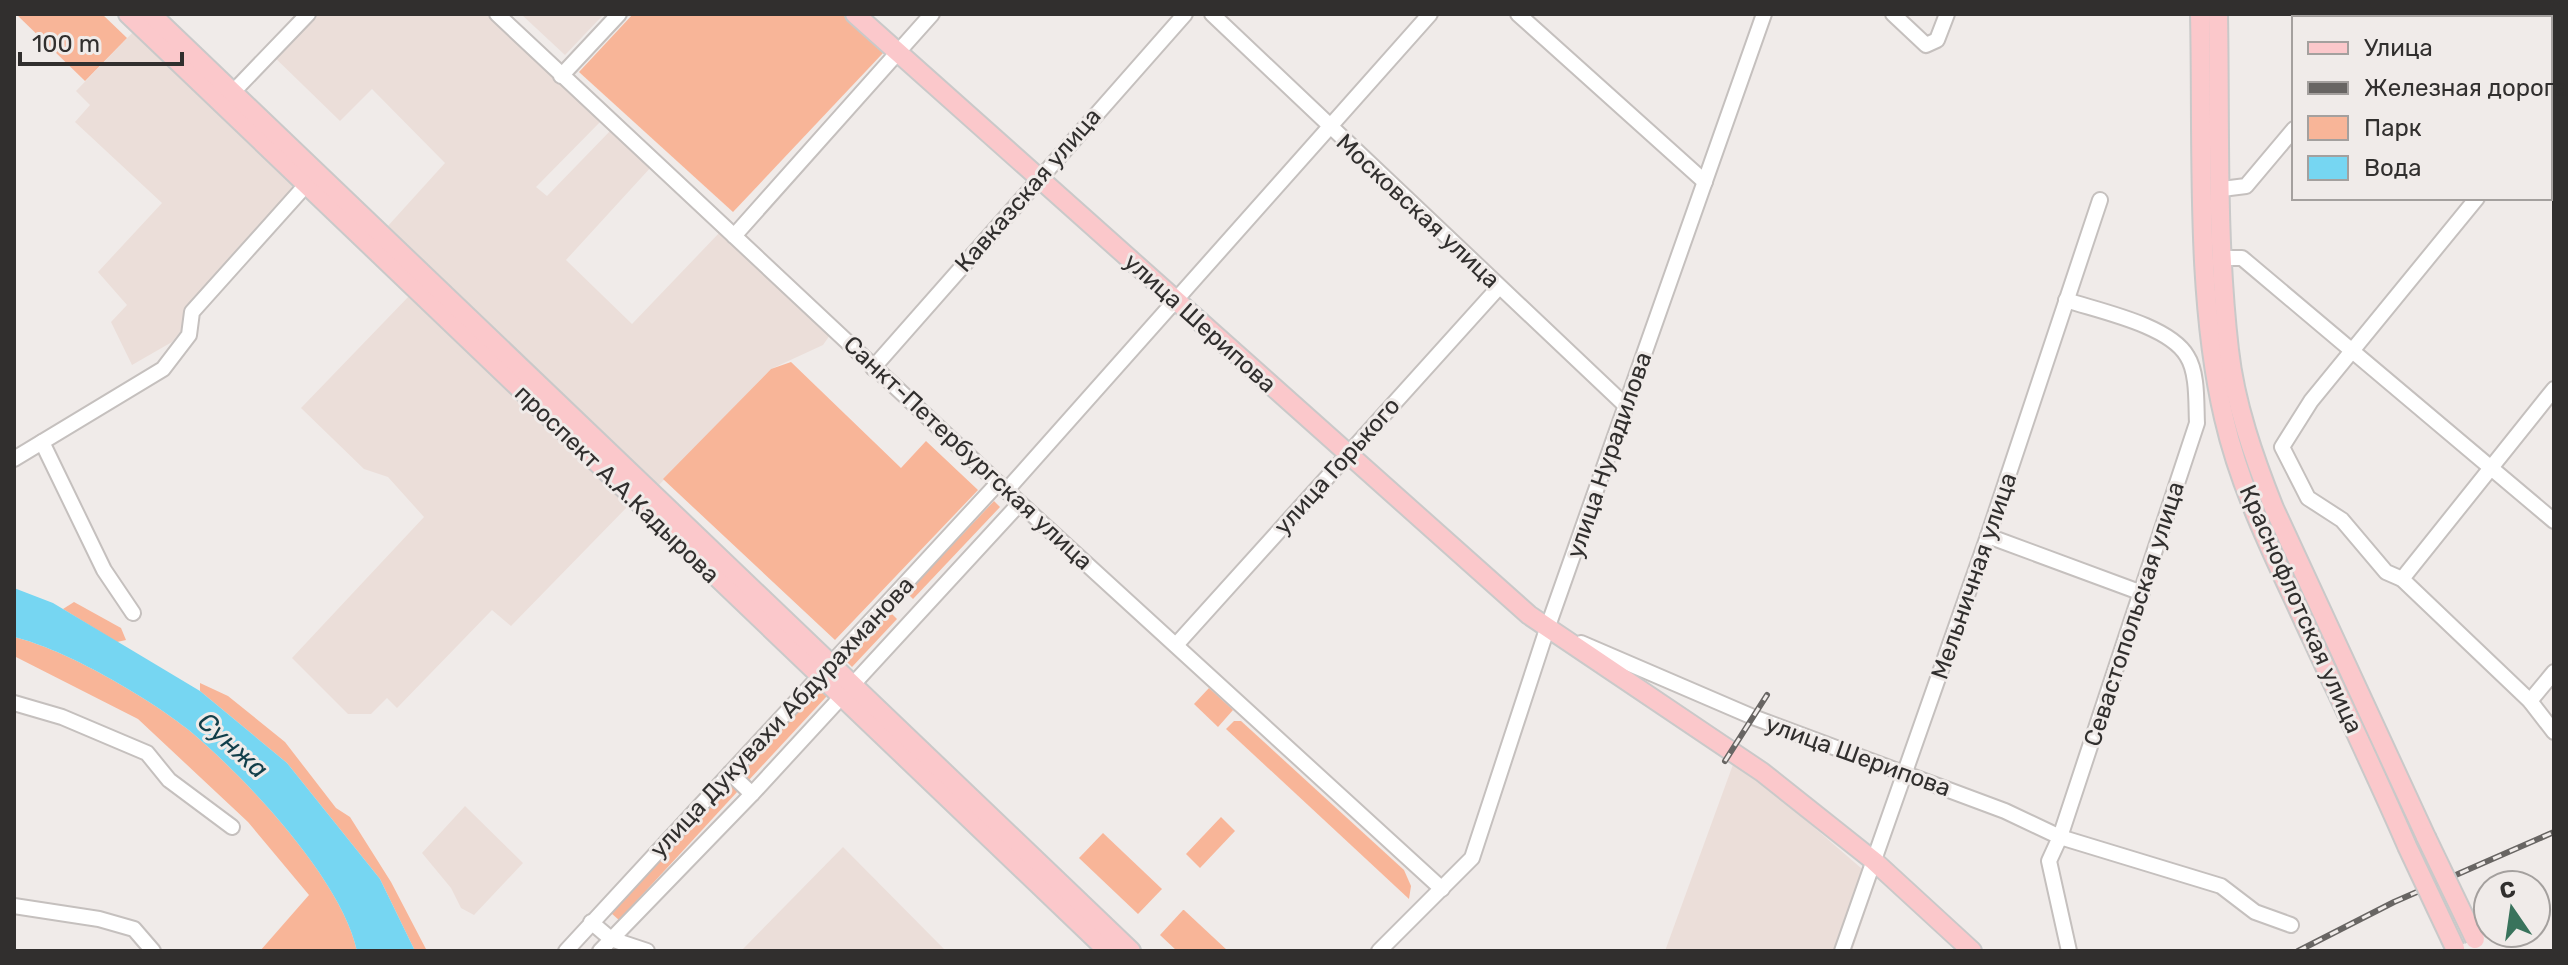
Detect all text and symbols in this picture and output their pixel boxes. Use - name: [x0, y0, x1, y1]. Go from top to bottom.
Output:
- scale bar: [20, 16, 182, 66]
- legend: [2292, 16, 2552, 200]
- text: 100 m: [32, 30, 100, 58]
- text: Улица: [2364, 34, 2433, 62]
- text: Железная дорога: [2364, 74, 2567, 102]
- street label: Кавказская улица: [949, 102, 1107, 278]
- text: Парк: [2364, 114, 2422, 142]
- street label: Московская улица: [1331, 128, 1505, 294]
- text: Вода: [2364, 154, 2421, 182]
- street label: улица Шерипова: [1118, 247, 1282, 399]
- street label: Санкт-Петербургская улица: [838, 330, 1098, 576]
- street label: улица Нурадилова: [1561, 348, 1657, 562]
- street label: проспект А.А.Кадырова: [509, 379, 725, 589]
- street label: улица Горького: [1268, 392, 1406, 540]
- street label: Мельничная улица: [1925, 469, 2023, 683]
- street label: Севастопольская улица: [2078, 478, 2190, 750]
- street label: Краснофлотская улица: [2234, 480, 2368, 738]
- street label: улица Дукувахи Абдурахманова: [644, 571, 920, 863]
- water label: Сунжа: [191, 706, 274, 785]
- street label: улица Шерипова: [1762, 710, 1954, 802]
- north arrow: [2472, 869, 2552, 949]
- text: С: [2497, 875, 2518, 905]

